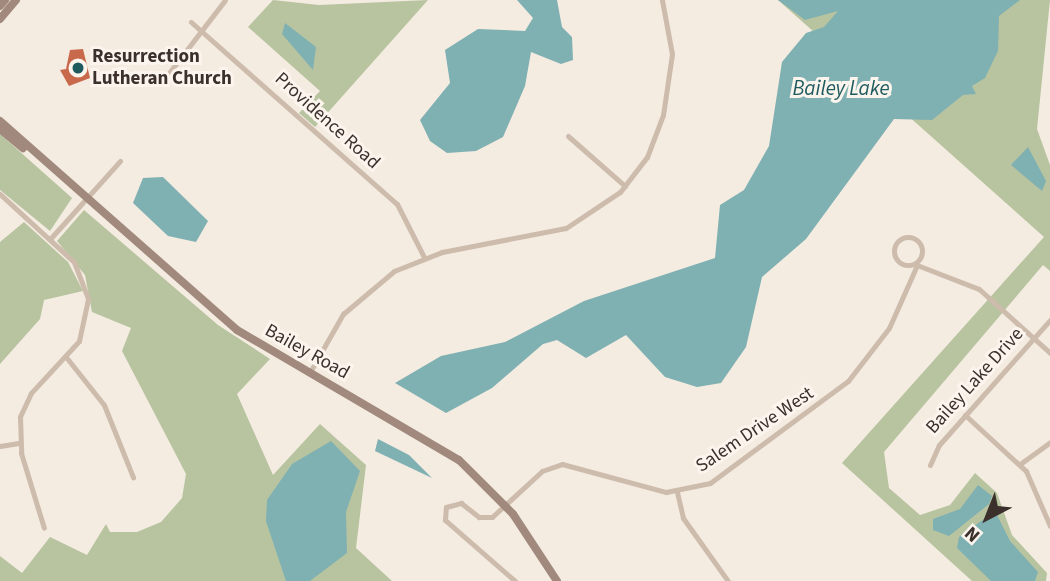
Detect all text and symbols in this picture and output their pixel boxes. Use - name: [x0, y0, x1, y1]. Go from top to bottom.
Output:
- place label: Resurrection Lutheran Church: [92, 46, 232, 90]
- marker: Resurrection Lutheran Church: [70, 60, 86, 76]
- street label: Providence Road: [270, 68, 384, 174]
- water label: Bailey Lake: [792, 75, 890, 101]
- street label: Bailey Road: [261, 319, 353, 385]
- street label: Bailey Lake Drive: [921, 323, 1029, 439]
- street label: Salem Drive West: [692, 382, 818, 478]
- north arrow: [952, 483, 1022, 553]
- text: N: [959, 520, 986, 548]

